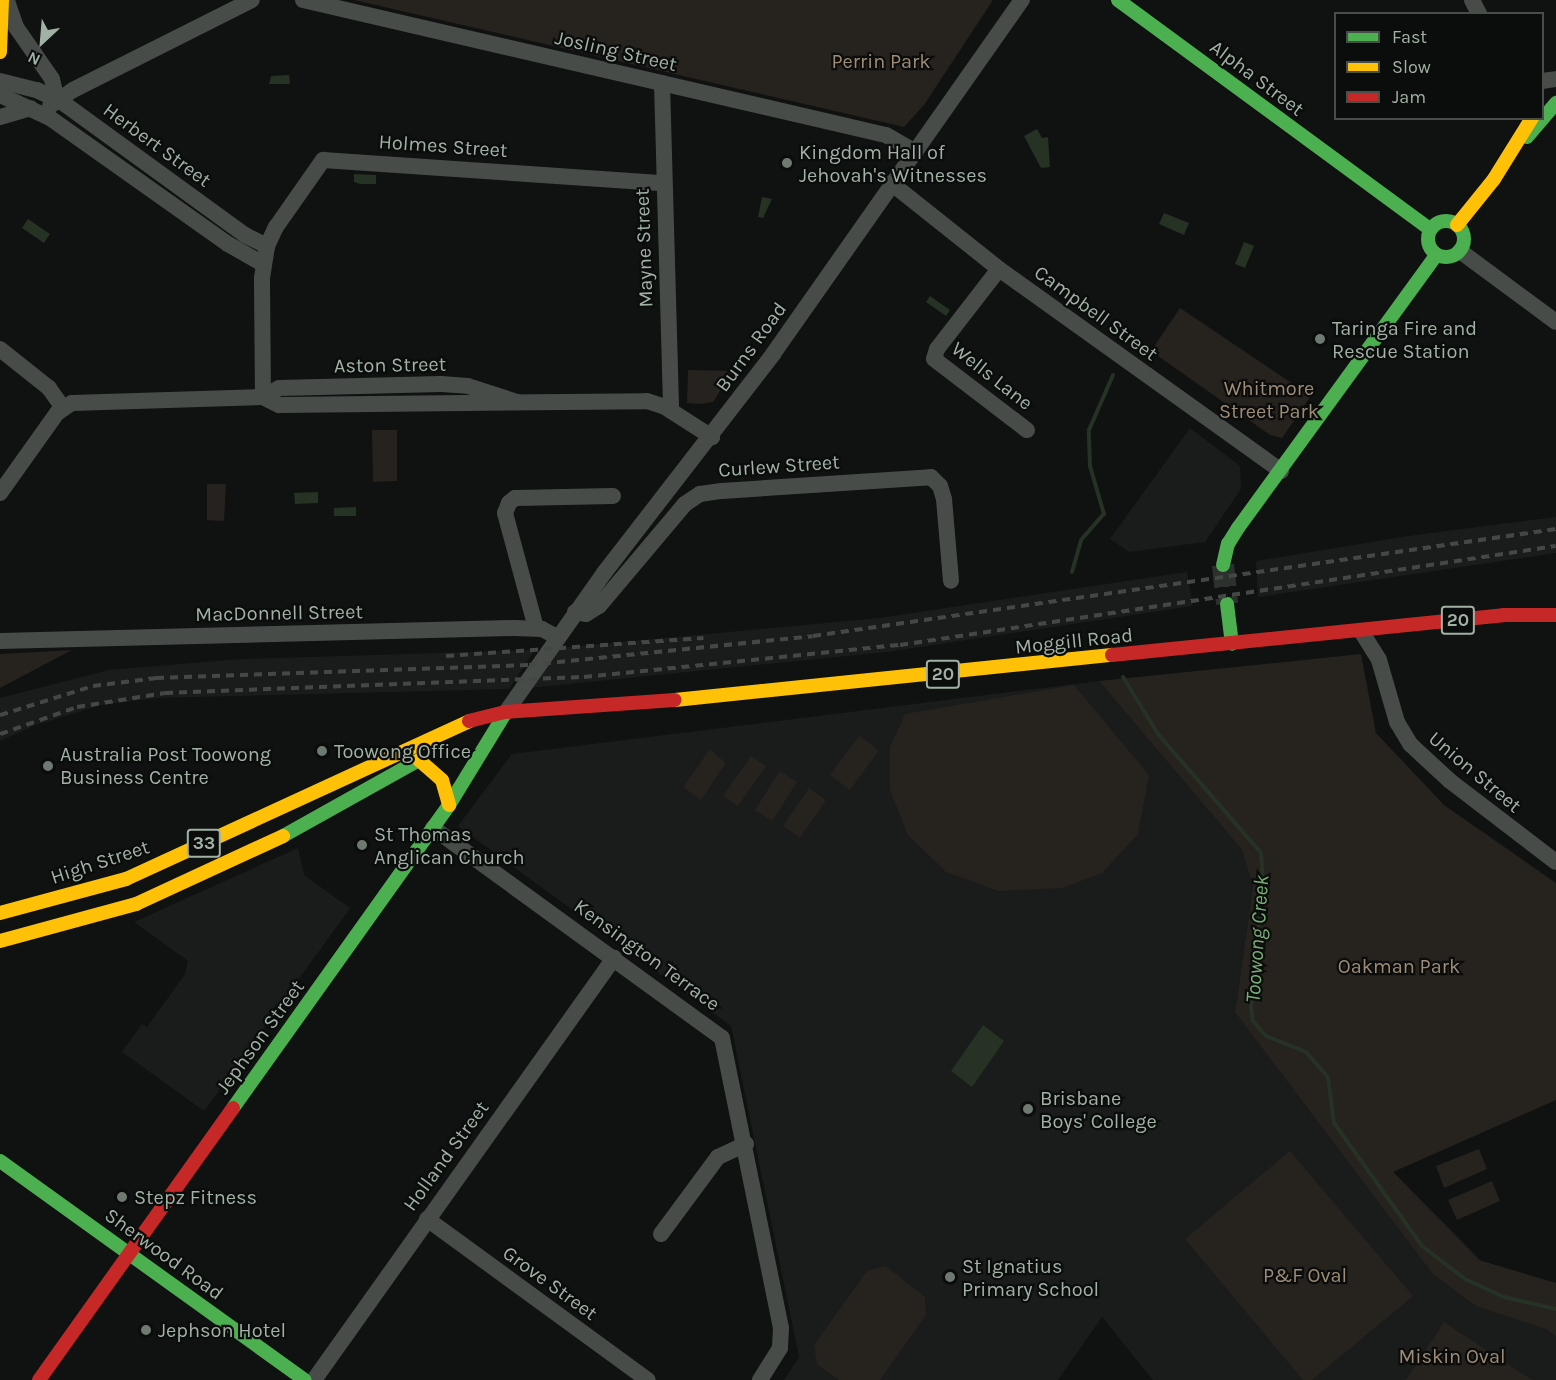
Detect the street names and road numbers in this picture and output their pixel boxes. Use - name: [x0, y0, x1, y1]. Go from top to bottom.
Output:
- street label: Josling Street: [553, 25, 679, 77]
- street label: Alpha Street: [1205, 35, 1309, 121]
- street label: Herbert Street: [98, 98, 216, 192]
- street label: Holmes Street: [378, 130, 508, 162]
- street label: Mayne Street: [630, 188, 658, 308]
- street label: Campbell Street: [1030, 260, 1162, 366]
- street label: Burns Road: [710, 297, 792, 397]
- street label: Wells Lane: [947, 337, 1037, 415]
- street label: Aston Street: [334, 352, 446, 378]
- street label: Curlew Street: [718, 450, 840, 482]
- street label: MacDonnell Street: [195, 600, 363, 626]
- road number: 20: [1440, 605, 1476, 635]
- street label: Moggill Road: [1014, 623, 1134, 659]
- road number: 20: [925, 659, 961, 689]
- street label: Union Street: [1424, 726, 1526, 818]
- road number: 33: [186, 828, 222, 858]
- street label: High Street: [48, 835, 152, 889]
- street label: Kensington Terrace: [569, 894, 725, 1016]
- street label: Jephson Street: [211, 975, 309, 1099]
- street label: Holland Street: [398, 1096, 494, 1216]
- street label: Sherwood Road: [100, 1203, 228, 1305]
- street label: Grove Street: [498, 1241, 602, 1325]

